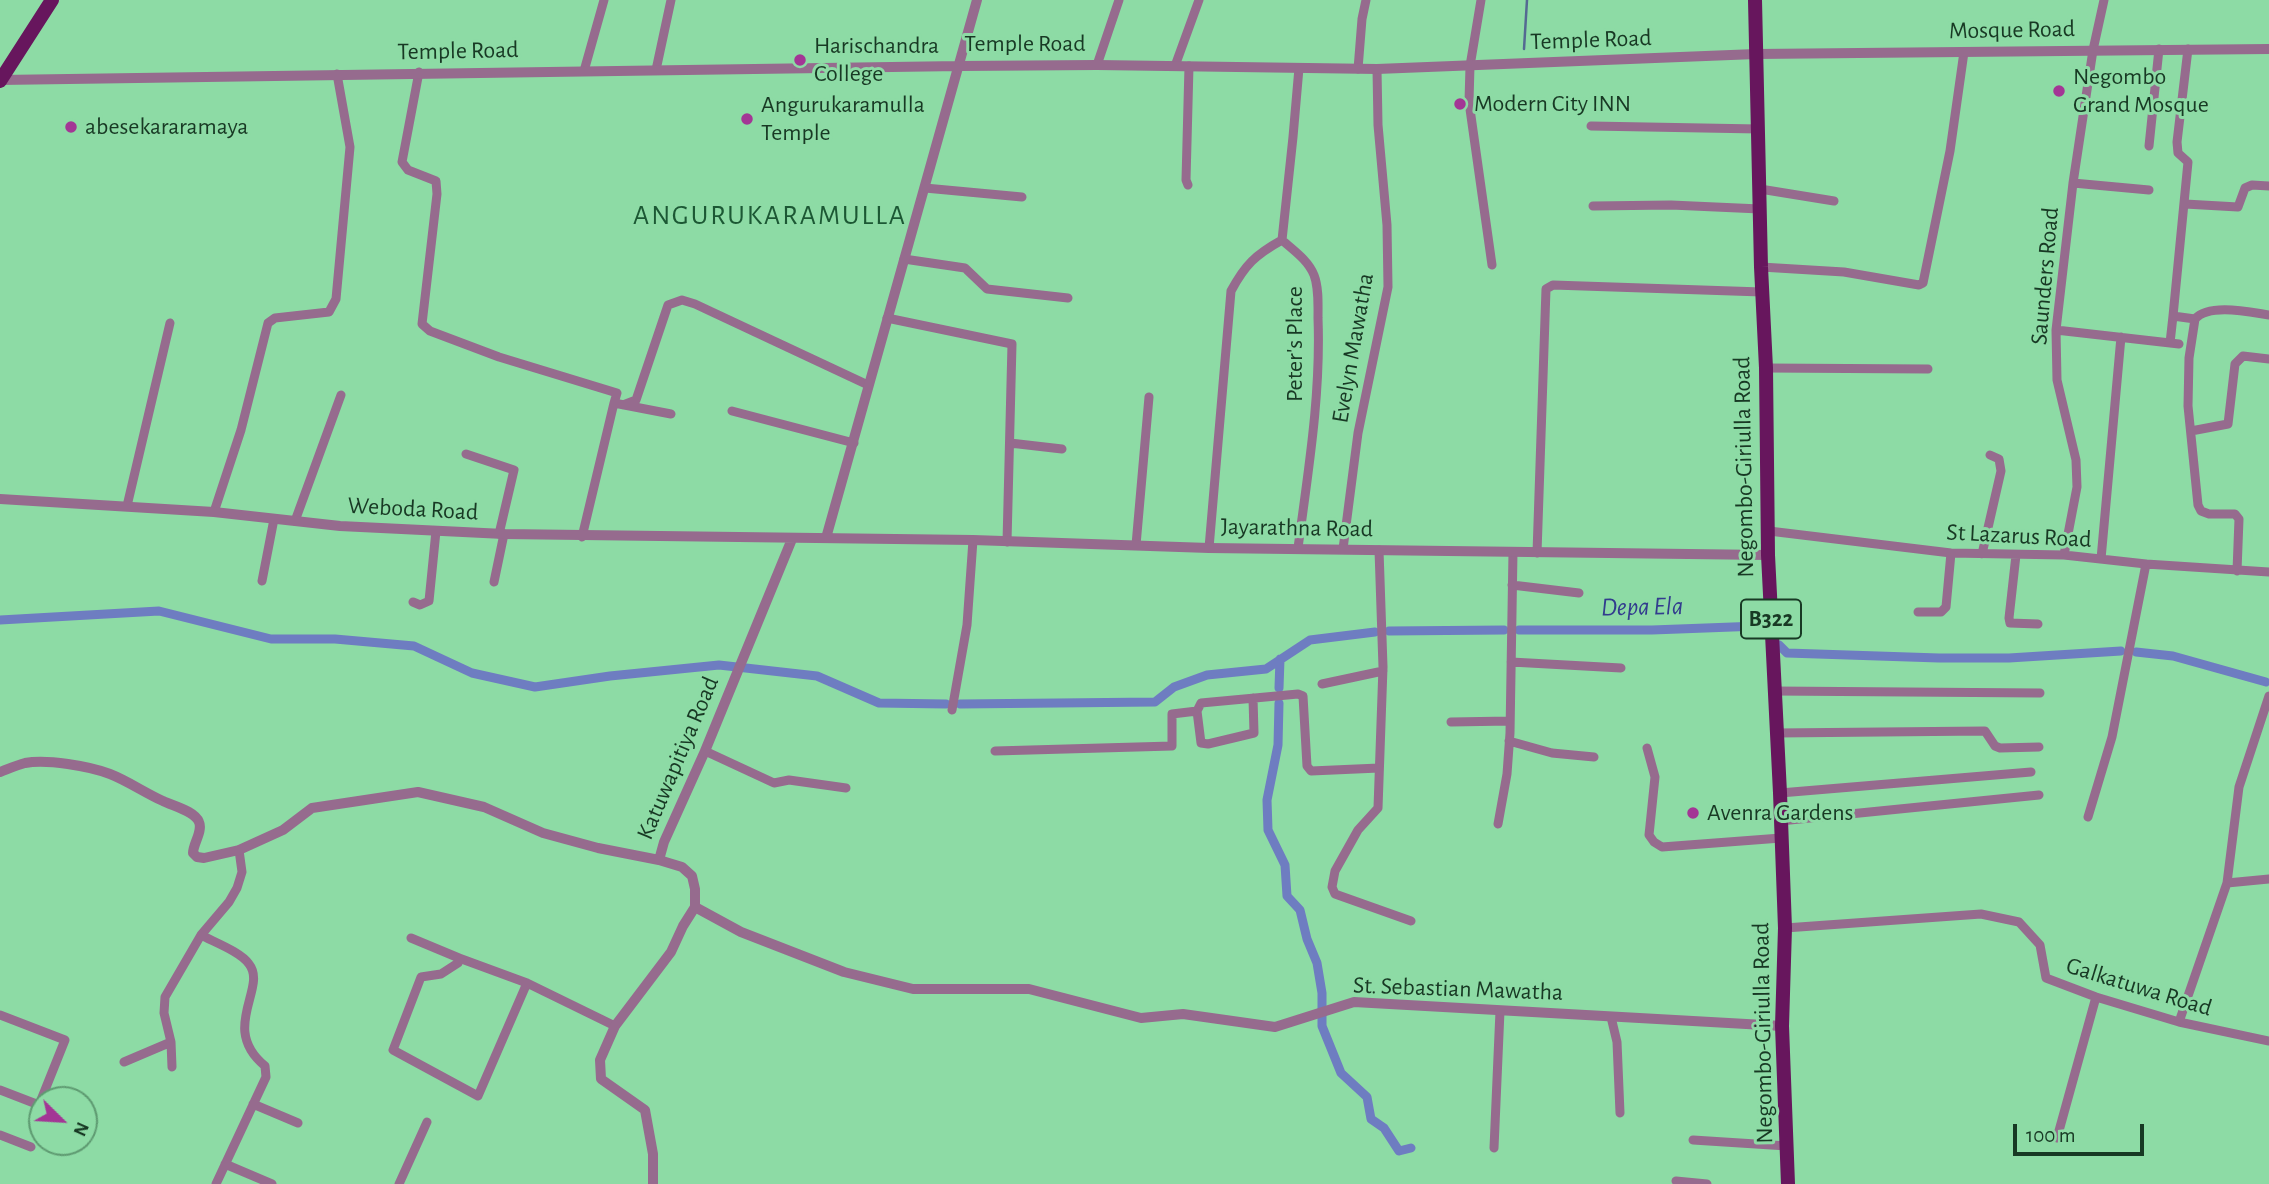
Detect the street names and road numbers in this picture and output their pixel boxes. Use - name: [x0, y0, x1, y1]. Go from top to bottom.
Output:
- street label: Mosque Road: [1949, 14, 2075, 46]
- street label: Temple Road: [1530, 23, 1652, 57]
- street label: Temple Road: [964, 30, 1086, 58]
- street label: Temple Road: [397, 36, 519, 66]
- street label: Saunders Road: [2025, 206, 2065, 346]
- street label: Evelyn Mawatha: [1326, 271, 1380, 425]
- street label: Peter's Place: [1281, 286, 1309, 402]
- street label: Negombo-Giriulla Road: [1728, 356, 1760, 578]
- street label: Weboda Road: [347, 491, 479, 527]
- street label: Jayarathna Road: [1221, 512, 1373, 544]
- street label: St Lazarus Road: [1946, 518, 2092, 554]
- road number: B322: [1741, 600, 1801, 638]
- street label: Katuwapitiya Road: [631, 672, 725, 844]
- street label: Negombo-Giriulla Road: [1747, 922, 1779, 1144]
- street label: Galkatuwa Road: [2063, 951, 2215, 1023]
- street label: St. Sebastian Mawatha: [1352, 971, 1564, 1007]

